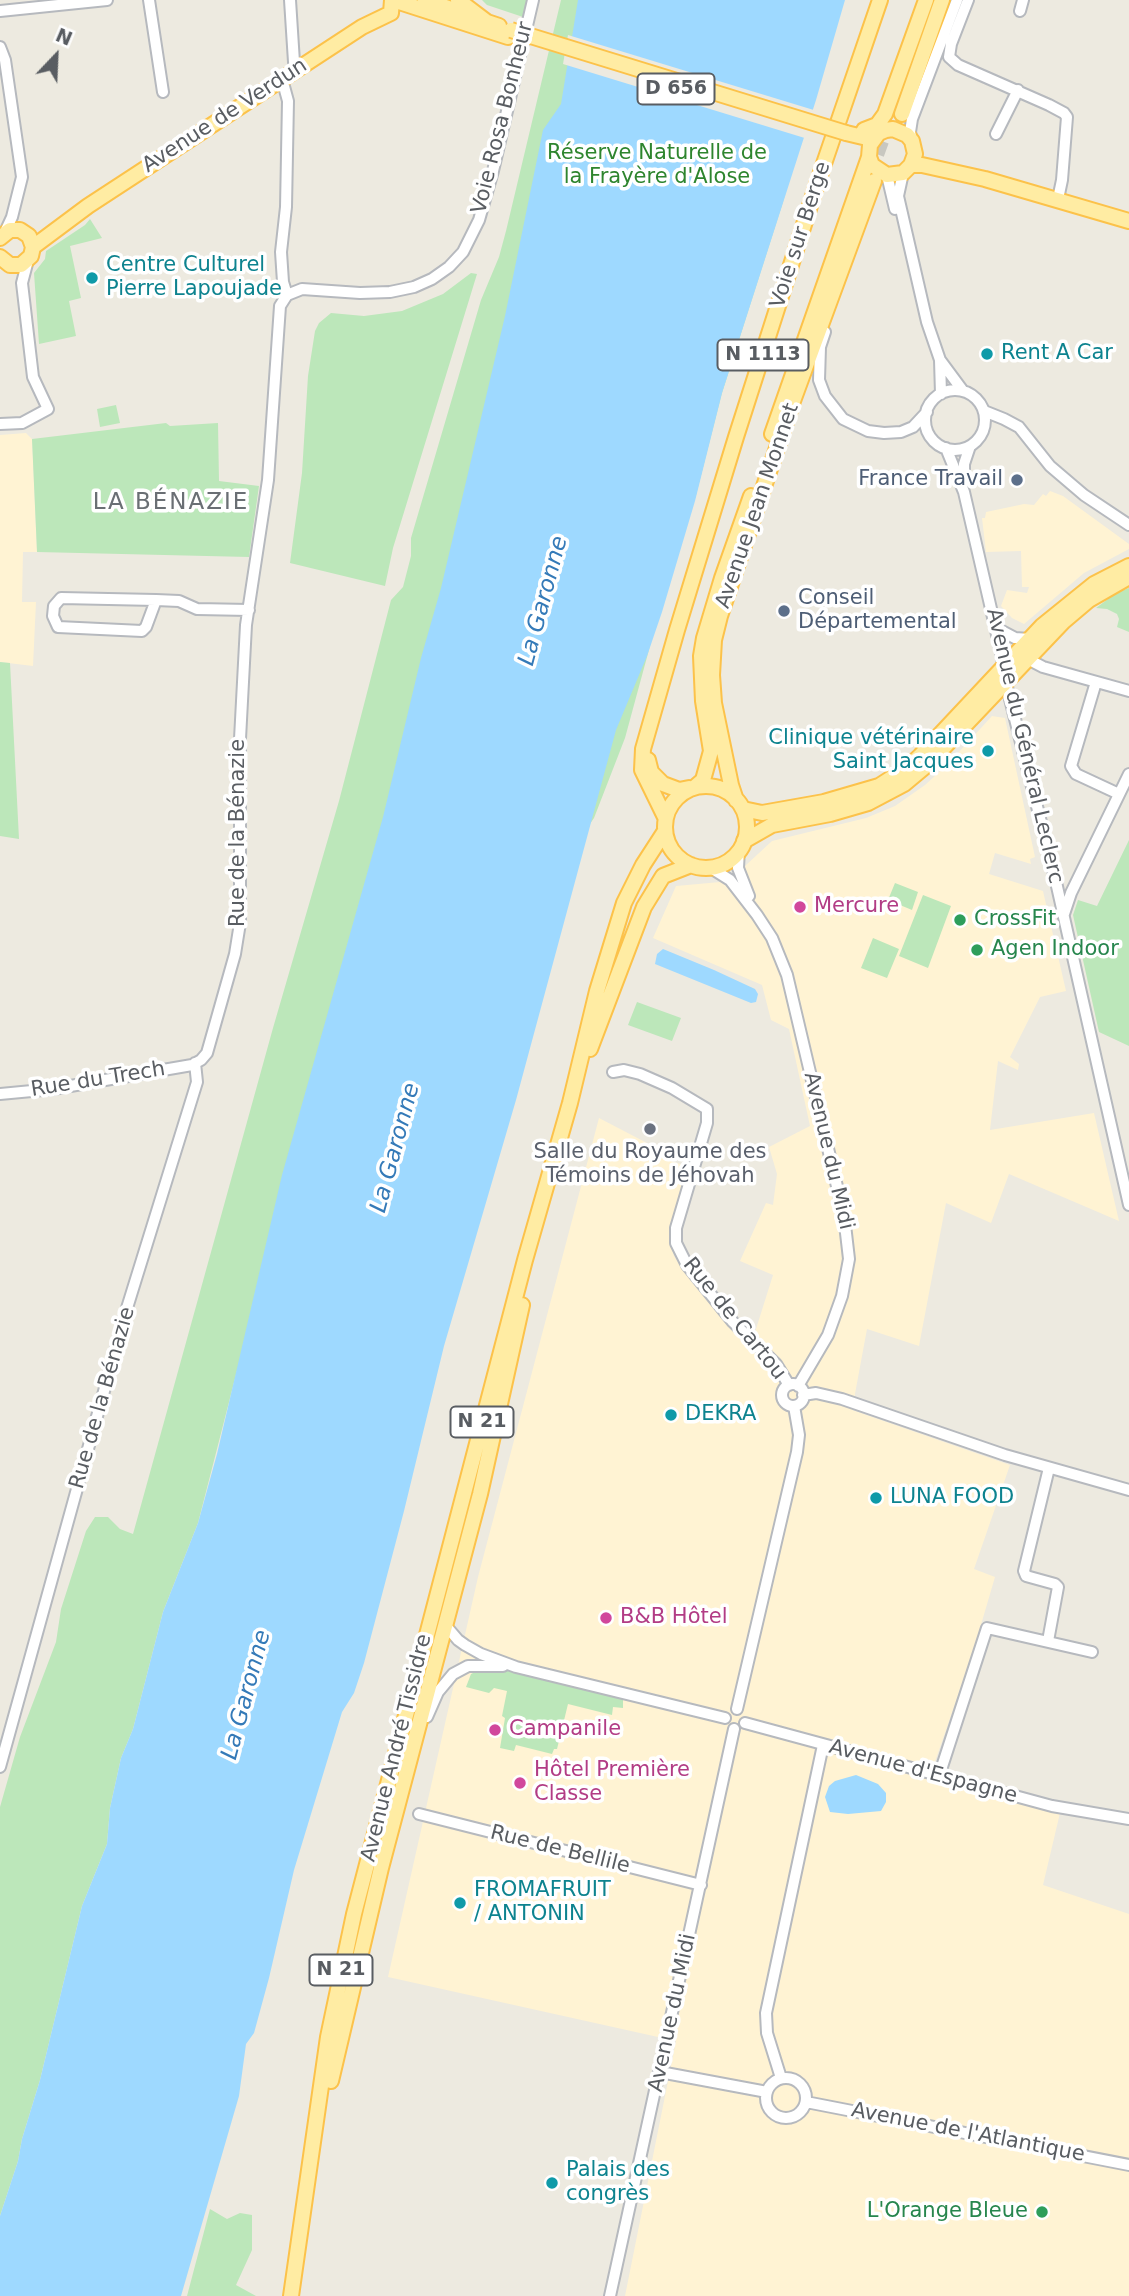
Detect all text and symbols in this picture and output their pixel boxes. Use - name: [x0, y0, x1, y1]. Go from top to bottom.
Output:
- street label: Voie Rosa Bonheur: [467, 20, 539, 216]
- north arrow: [21, 21, 91, 91]
- text: N: [53, 23, 76, 50]
- street label: Avenue de Verdun: [138, 53, 312, 179]
- road number: D 656: [638, 74, 714, 104]
- park label: Réserve Naturelle de la Frayère d'Alose: [547, 141, 767, 191]
- street label: Voie sur Berge: [765, 159, 837, 311]
- place label: Centre Culturel Pierre Lapoujade: [106, 253, 282, 303]
- marker: Centre Culturel Pierre Lapoujade: [84, 270, 100, 286]
- road number: N 1113: [718, 340, 808, 370]
- place label: Rent A Car: [1001, 341, 1113, 367]
- marker: Rent A Car: [979, 346, 995, 362]
- street label: Avenue Jean Monnet: [711, 400, 805, 612]
- place label: France Travail: [858, 467, 1003, 493]
- marker: France Travail: [1009, 472, 1025, 488]
- district label: LA BÉNAZIE: [94, 489, 248, 517]
- water label: La Garonne: [513, 533, 575, 669]
- place label: Conseil Départemental: [798, 586, 957, 636]
- marker: Conseil Départemental: [776, 603, 792, 619]
- street label: Avenue du Général Leclerc: [980, 606, 1068, 886]
- place label: Clinique vétérinaire Saint Jacques: [768, 726, 974, 776]
- street label: Rue de la Bénazie: [226, 739, 252, 927]
- marker: Clinique vétérinaire Saint Jacques: [980, 743, 996, 759]
- place label: Mercure: [814, 894, 899, 920]
- marker: Mercure: [792, 899, 808, 915]
- place label: CrossFit: [974, 907, 1056, 933]
- marker: CrossFit: [952, 912, 968, 928]
- place label: Agen Indoor: [991, 937, 1119, 963]
- marker: Agen Indoor: [969, 942, 985, 958]
- street label: Rue du Trech: [29, 1057, 167, 1103]
- street label: Avenue du Midi: [798, 1070, 858, 1232]
- water label: La Garonne: [365, 1080, 427, 1216]
- marker: Salle du Royaume des Témoins de Jéhovah: [642, 1121, 658, 1137]
- place label: Salle du Royaume des Témoins de Jéhovah: [533, 1140, 767, 1190]
- street label: Rue de Cartou: [677, 1253, 791, 1385]
- street label: Rue de la Bénazie: [65, 1304, 141, 1492]
- place label: DEKRA: [685, 1402, 756, 1428]
- road number: N 21: [450, 1406, 514, 1438]
- marker: DEKRA: [663, 1407, 679, 1423]
- place label: LUNA FOOD: [890, 1485, 1014, 1511]
- marker: LUNA FOOD: [868, 1490, 884, 1506]
- place label: B&B Hôtel: [620, 1605, 727, 1631]
- marker: B&B Hôtel: [598, 1610, 614, 1626]
- water label: La Garonne: [216, 1627, 278, 1763]
- street label: Avenue André Tissidre: [357, 1632, 437, 1864]
- place label: Campanile: [509, 1717, 621, 1743]
- marker: Campanile: [487, 1722, 503, 1738]
- street label: Avenue d'Espagne: [826, 1735, 1020, 1809]
- place label: Hôtel Première Classe: [534, 1758, 690, 1808]
- marker: Hôtel Première Classe: [512, 1775, 528, 1791]
- street label: Rue de Bellile: [488, 1820, 632, 1880]
- place label: FROMAFRUIT / ANTONIN: [474, 1878, 611, 1928]
- marker: FROMAFRUIT / ANTONIN: [452, 1895, 468, 1911]
- street label: Avenue du Midi: [644, 1932, 702, 2094]
- road number: N 21: [310, 1954, 372, 1986]
- street label: Avenue de l'Atlantique: [849, 2098, 1087, 2168]
- place label: Palais des congrès: [566, 2158, 670, 2208]
- marker: Palais des congrès: [544, 2175, 560, 2191]
- place label: L'Orange Bleue: [867, 2199, 1028, 2225]
- marker: L'Orange Bleue: [1034, 2204, 1050, 2220]

